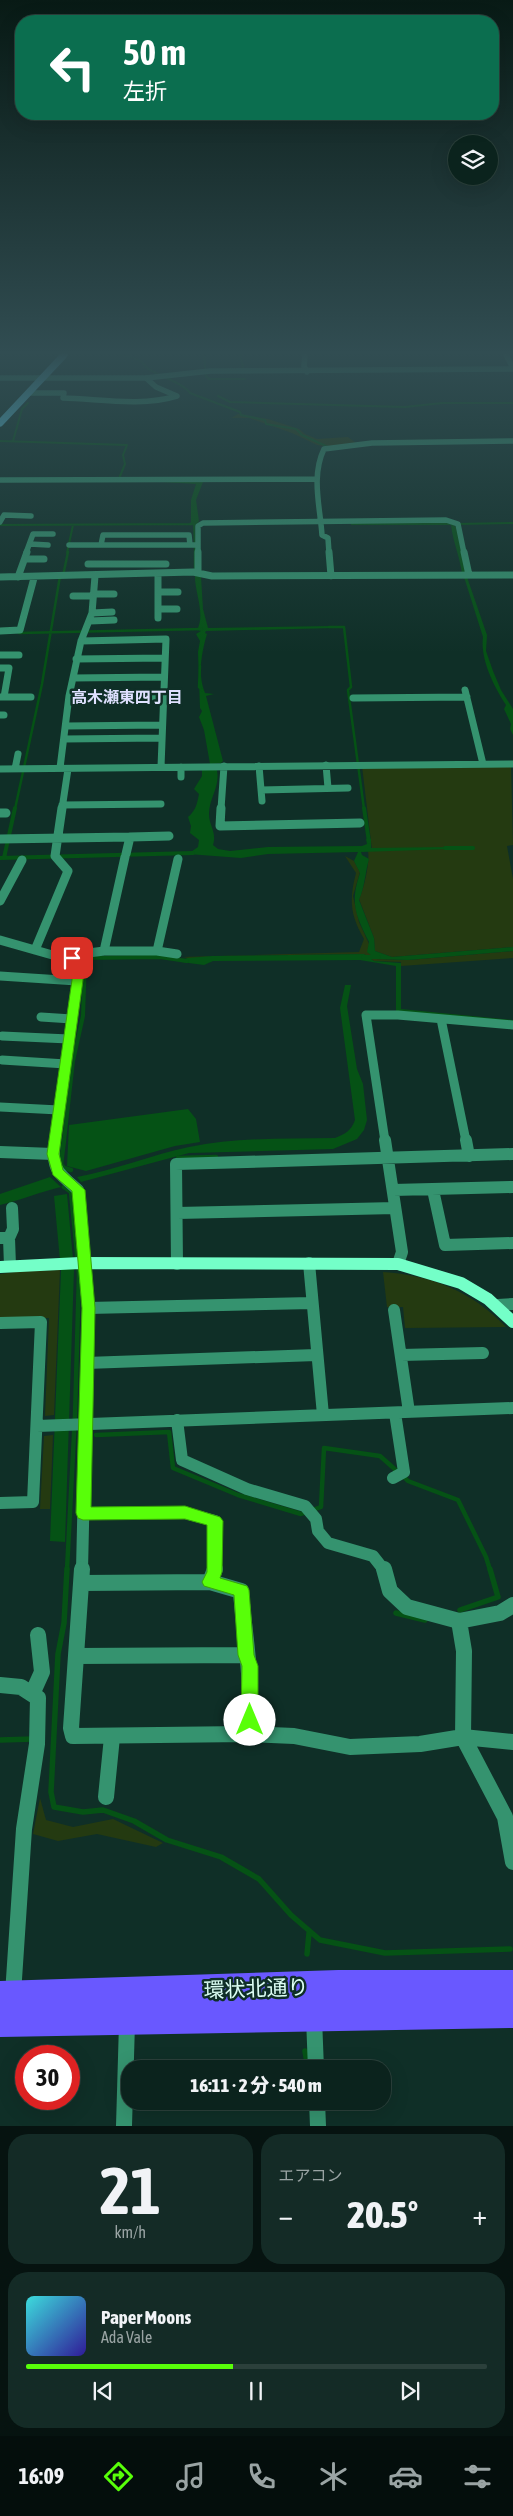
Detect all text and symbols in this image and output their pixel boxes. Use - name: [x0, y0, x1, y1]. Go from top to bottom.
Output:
- text: 50 m: [123, 32, 186, 72]
- icon: left: [40, 35, 105, 100]
- text: 左折: [123, 78, 167, 104]
- map controls: [448, 135, 498, 185]
- button: layers: [448, 135, 498, 185]
- district label: 高木瀬東四丁目: [71, 688, 183, 706]
- pin: [51, 937, 93, 979]
- icon: arrive: [58, 944, 86, 972]
- position arrow: [223, 1693, 275, 1745]
- street label: 環状北通り: [203, 1974, 309, 2002]
- speed limit sign: 30: [15, 2045, 80, 2110]
- text: 16:11 · 2 分 · 540 m: [190, 2074, 322, 2096]
- text: 21: [100, 2153, 161, 2228]
- text: エアコン: [279, 2166, 343, 2184]
- text: 20.5°: [347, 2193, 418, 2236]
- text: −: [279, 2199, 293, 2231]
- text: +: [472, 2199, 487, 2231]
- text: km/h: [114, 2223, 146, 2241]
- text: Paper Moons: [101, 2306, 191, 2328]
- text: Ada Vale: [101, 2328, 152, 2346]
- icon: previous: [89, 2377, 117, 2405]
- icon: pause: [242, 2377, 270, 2405]
- icon: next: [396, 2377, 424, 2405]
- icon: directions: [101, 2459, 136, 2494]
- icon: music: [173, 2459, 208, 2494]
- icon: phone: [244, 2459, 279, 2494]
- icon: climate: [316, 2459, 351, 2494]
- icon: car: [388, 2459, 423, 2494]
- icon: filters: [460, 2459, 495, 2494]
- text: 16:09: [18, 2463, 64, 2489]

